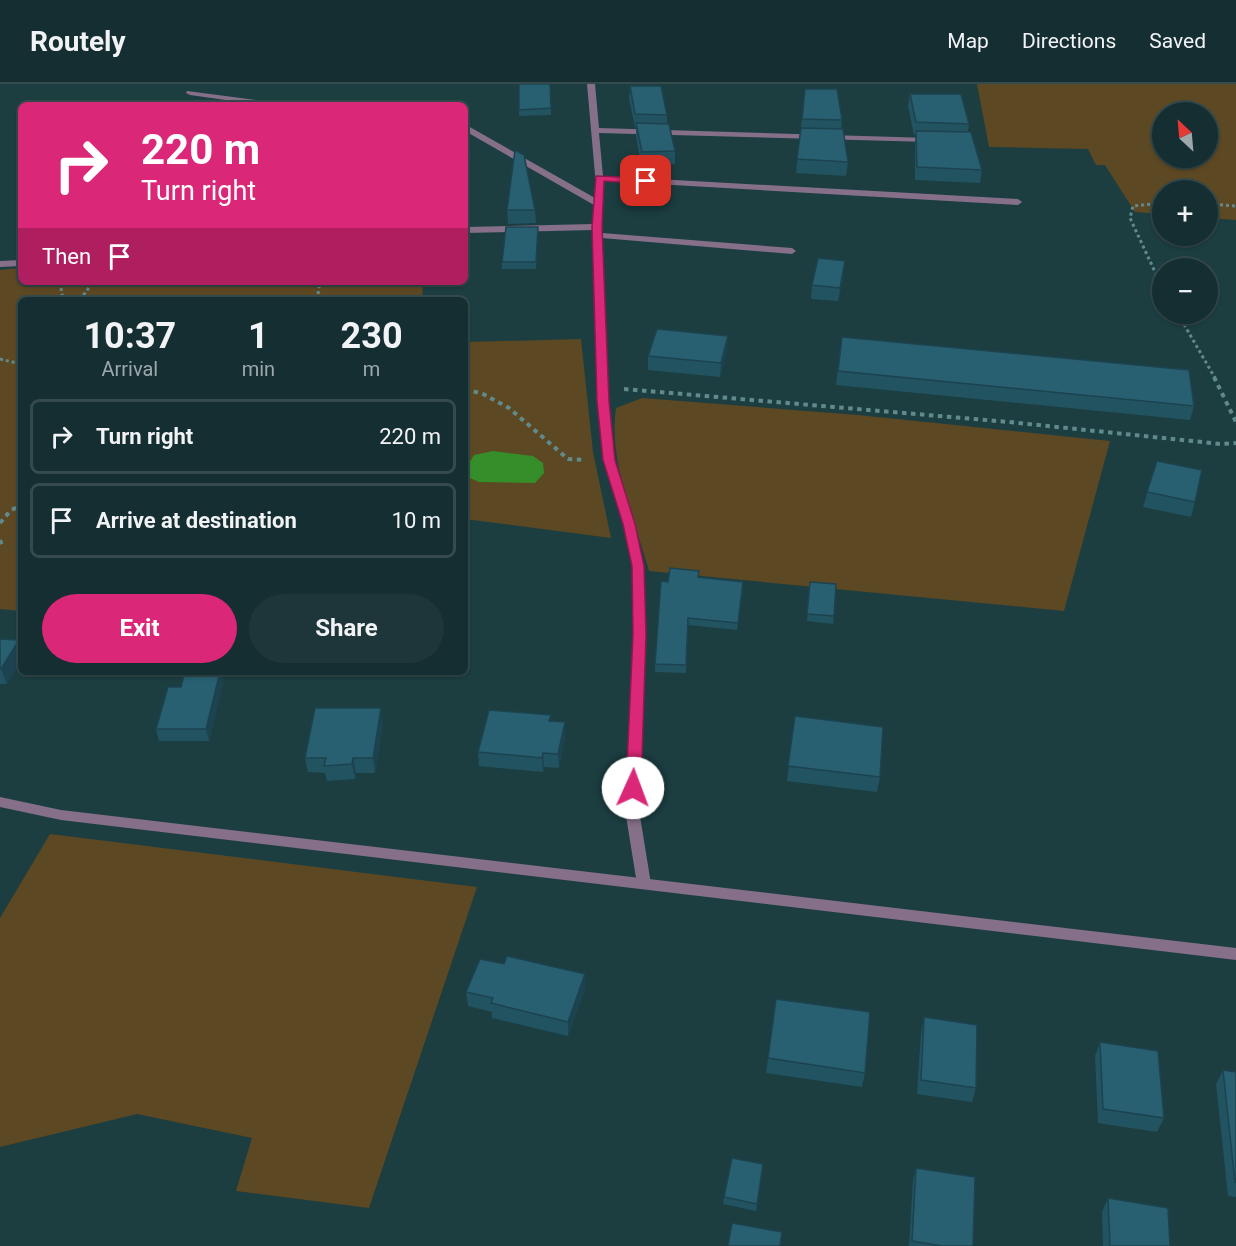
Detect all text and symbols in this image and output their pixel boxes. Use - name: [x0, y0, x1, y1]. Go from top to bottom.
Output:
- text: Routely: [30, 25, 126, 58]
- text: Map: [947, 29, 989, 53]
- text: Directions: [1022, 29, 1116, 53]
- text: Saved: [1149, 29, 1206, 53]
- north arrow: [1152, 102, 1218, 168]
- map controls: [1152, 102, 1218, 324]
- text: 220 m: [141, 125, 260, 174]
- icon: right: [42, 126, 120, 204]
- pin: [620, 155, 671, 206]
- icon: arrive: [629, 164, 662, 197]
- text: Turn right: [141, 175, 256, 207]
- button: +: [1152, 180, 1218, 246]
- icon: arrive: [103, 240, 136, 273]
- text: Then: [42, 244, 91, 269]
- button: −: [1152, 258, 1218, 324]
- text: 10:37: [83, 315, 176, 357]
- text: 1: [248, 315, 269, 357]
- text: 230: [341, 315, 403, 357]
- text: Arrival: [101, 357, 158, 381]
- text: min: [242, 357, 275, 381]
- text: m: [363, 357, 380, 381]
- icon: right: [45, 420, 78, 453]
- text: Turn right: [96, 424, 193, 449]
- text: 220 m: [379, 424, 441, 449]
- icon: arrive: [45, 504, 78, 537]
- text: Arrive at destination: [96, 508, 297, 533]
- text: 10 m: [392, 508, 441, 533]
- button: Exit: [42, 594, 237, 663]
- button: Share: [249, 594, 444, 663]
- position arrow: [601, 756, 665, 820]

